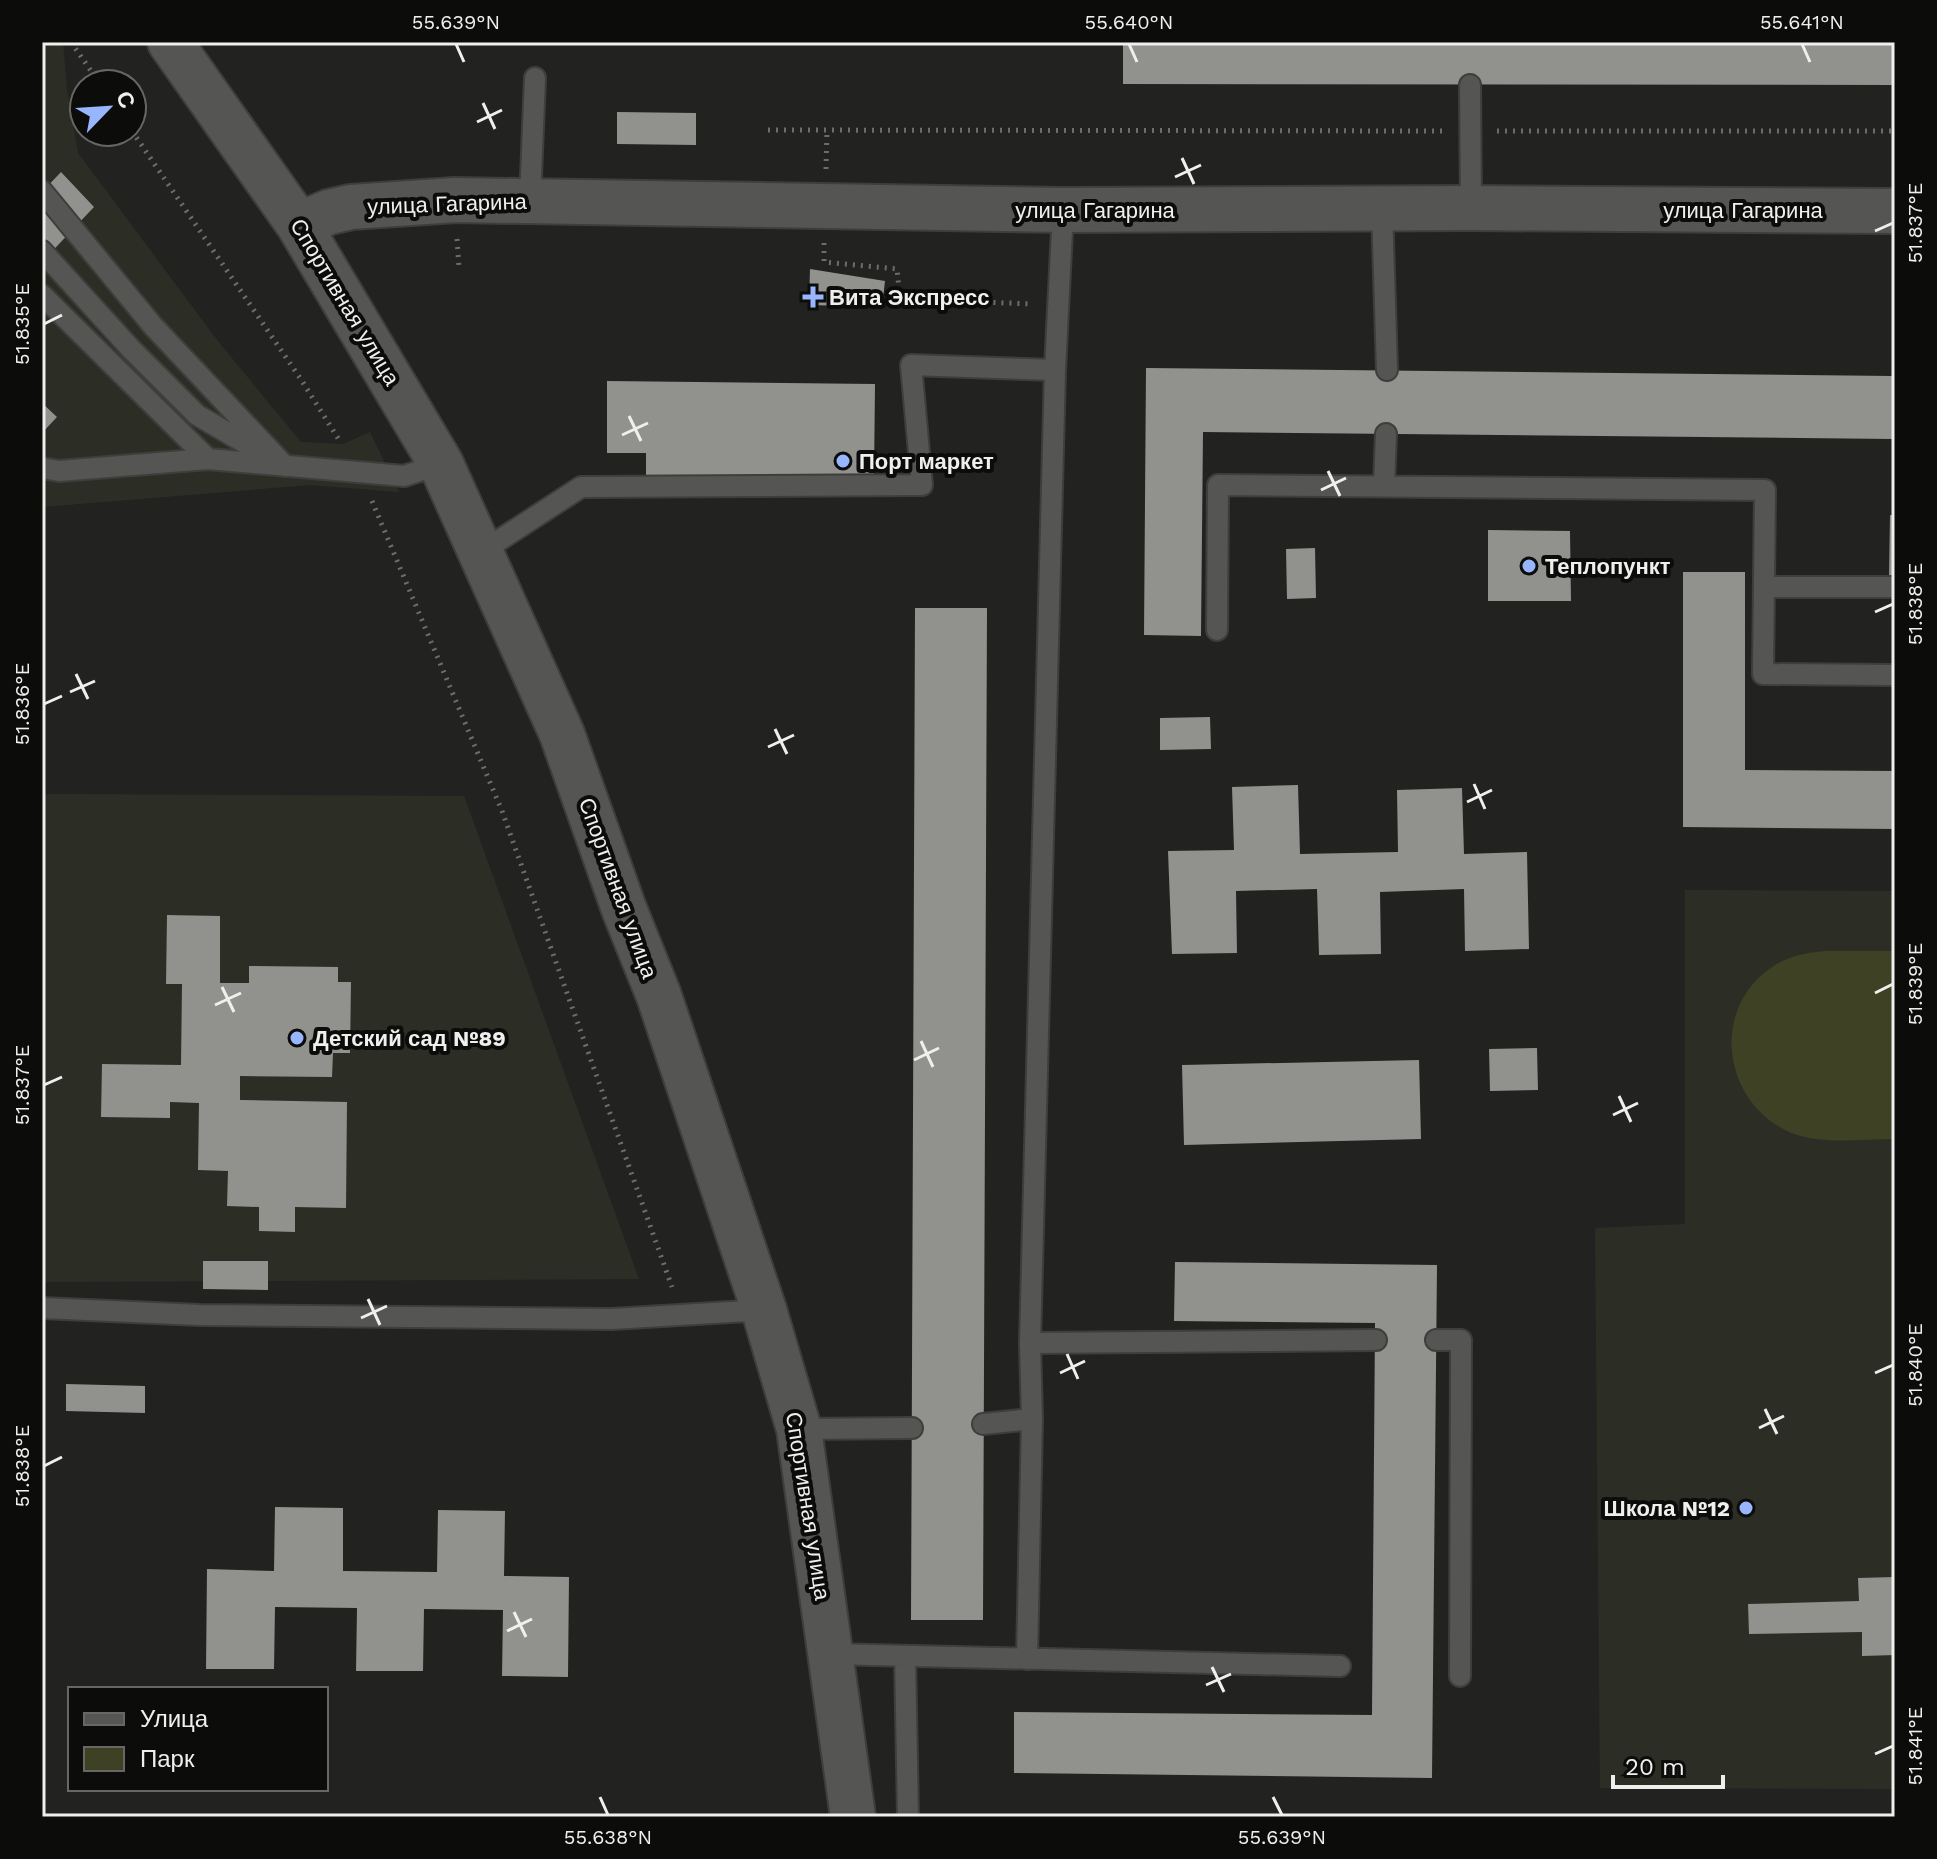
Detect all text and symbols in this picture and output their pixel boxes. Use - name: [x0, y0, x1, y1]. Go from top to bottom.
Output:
- text: 55.639°N: [412, 10, 500, 34]
- text: 55.640°N: [1085, 10, 1174, 34]
- text: 55.641°N: [1760, 10, 1844, 34]
- north arrow: [68, 68, 148, 148]
- text: С: [111, 87, 140, 112]
- text: 51.837°E: [1903, 183, 1927, 263]
- street label: улица Гагарина: [367, 189, 528, 219]
- street label: улица Гагарина: [1015, 198, 1176, 223]
- street label: улица Гагарина: [1663, 198, 1824, 223]
- street label: Спортивная улица: [285, 214, 405, 391]
- text: 51.835°E: [10, 283, 34, 365]
- place label: Вита Экспресс: [829, 285, 989, 310]
- marker: Вита Экспресс: [804, 288, 822, 306]
- place label: Порт маркет: [859, 449, 994, 474]
- marker: Порт маркет: [834, 452, 852, 470]
- place label: Теплопункт: [1545, 554, 1671, 579]
- marker: Теплопункт: [1520, 557, 1538, 575]
- text: 51.838°E: [1903, 563, 1927, 645]
- text: 51.836°E: [10, 663, 34, 745]
- street label: Спортивная улица: [574, 794, 663, 982]
- text: 51.839°E: [1903, 943, 1927, 1025]
- place label: Детский сад №89: [313, 1026, 506, 1051]
- marker: Детский сад №89: [288, 1029, 306, 1047]
- text: 51.837°E: [10, 1045, 34, 1125]
- text: 51.840°E: [1903, 1323, 1927, 1407]
- street label: Спортивная улица: [781, 1410, 835, 1603]
- text: 51.838°E: [10, 1425, 34, 1507]
- place label: Школа №12: [1604, 1496, 1730, 1521]
- marker: Школа №12: [1737, 1499, 1755, 1517]
- legend: [68, 1687, 328, 1791]
- text: Улица: [140, 1705, 209, 1733]
- text: 51.841°E: [1903, 1707, 1927, 1785]
- scale bar: [1613, 1739, 1723, 1789]
- text: Парк: [140, 1745, 195, 1773]
- text: 20 m: [1625, 1753, 1685, 1781]
- text: 55.638°N: [564, 1825, 652, 1849]
- text: 55.639°N: [1238, 1825, 1326, 1849]

